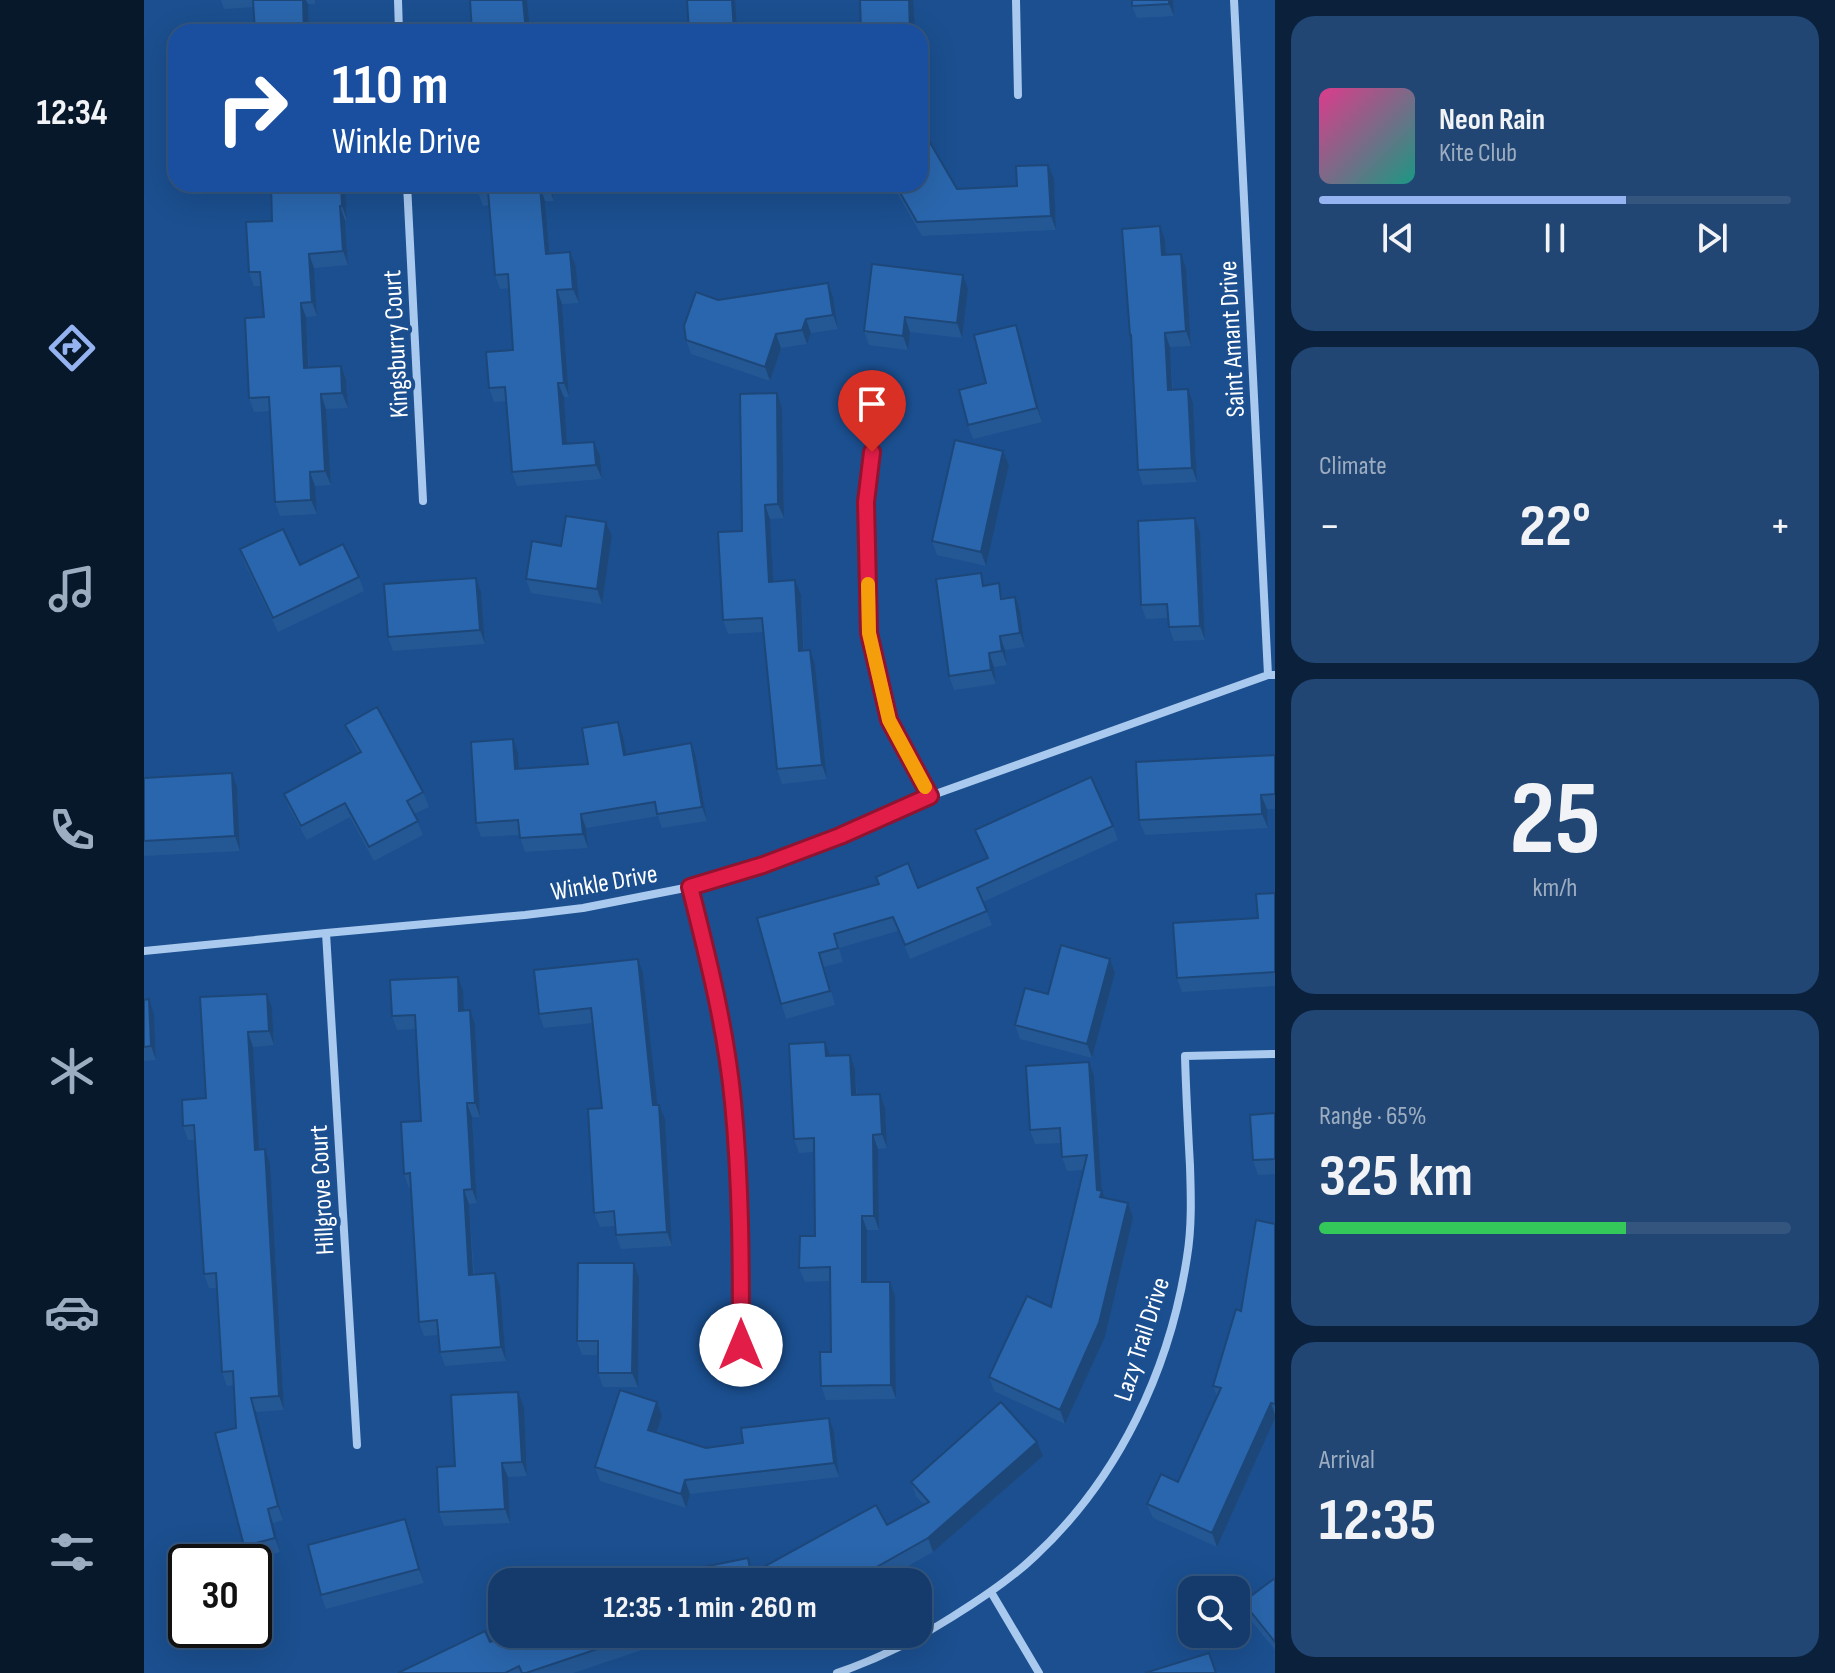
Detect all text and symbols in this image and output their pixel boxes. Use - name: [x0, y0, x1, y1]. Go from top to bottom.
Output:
- text: 110 m: [332, 53, 448, 120]
- icon: right: [200, 56, 304, 160]
- text: 12:34: [36, 92, 108, 135]
- text: Neon Rain: [1439, 102, 1545, 138]
- text: Winkle Drive: [332, 121, 481, 164]
- text: Kite Club: [1439, 138, 1517, 169]
- icon: previous: [1376, 216, 1420, 260]
- icon: pause: [1533, 216, 1577, 260]
- icon: next: [1690, 216, 1734, 260]
- street label: Saint Amant Drive: [1213, 260, 1252, 418]
- street label: Kingsburry Court: [377, 269, 416, 419]
- icon: directions: [44, 320, 100, 376]
- pin: [838, 370, 906, 452]
- icon: arrive: [850, 382, 894, 426]
- text: Climate: [1319, 451, 1387, 482]
- text: 22°: [1519, 491, 1591, 563]
- text: −: [1319, 500, 1341, 553]
- text: +: [1769, 500, 1791, 553]
- icon: music: [44, 561, 100, 617]
- text: 25: [1509, 758, 1601, 883]
- icon: phone: [44, 802, 100, 858]
- street label: Winkle Drive: [549, 859, 660, 908]
- text: km/h: [1533, 873, 1577, 904]
- icon: climate: [44, 1043, 100, 1099]
- text: Range · 65%: [1319, 1101, 1427, 1132]
- street label: Hillgrove Court: [304, 1124, 341, 1256]
- text: 325 km: [1319, 1141, 1473, 1213]
- street label: Lazy Trail Drive: [1108, 1274, 1177, 1405]
- icon: car: [44, 1284, 100, 1340]
- position arrow: [699, 1303, 783, 1387]
- text: Arrival: [1319, 1445, 1375, 1476]
- text: 12:35: [1319, 1485, 1436, 1557]
- icon: filters: [44, 1524, 100, 1580]
- speed limit sign: 30: [168, 1544, 272, 1648]
- map controls: [1178, 1576, 1250, 1648]
- button: search: [1178, 1576, 1250, 1648]
- text: 12:35 · 1 min · 260 m: [603, 1590, 817, 1626]

